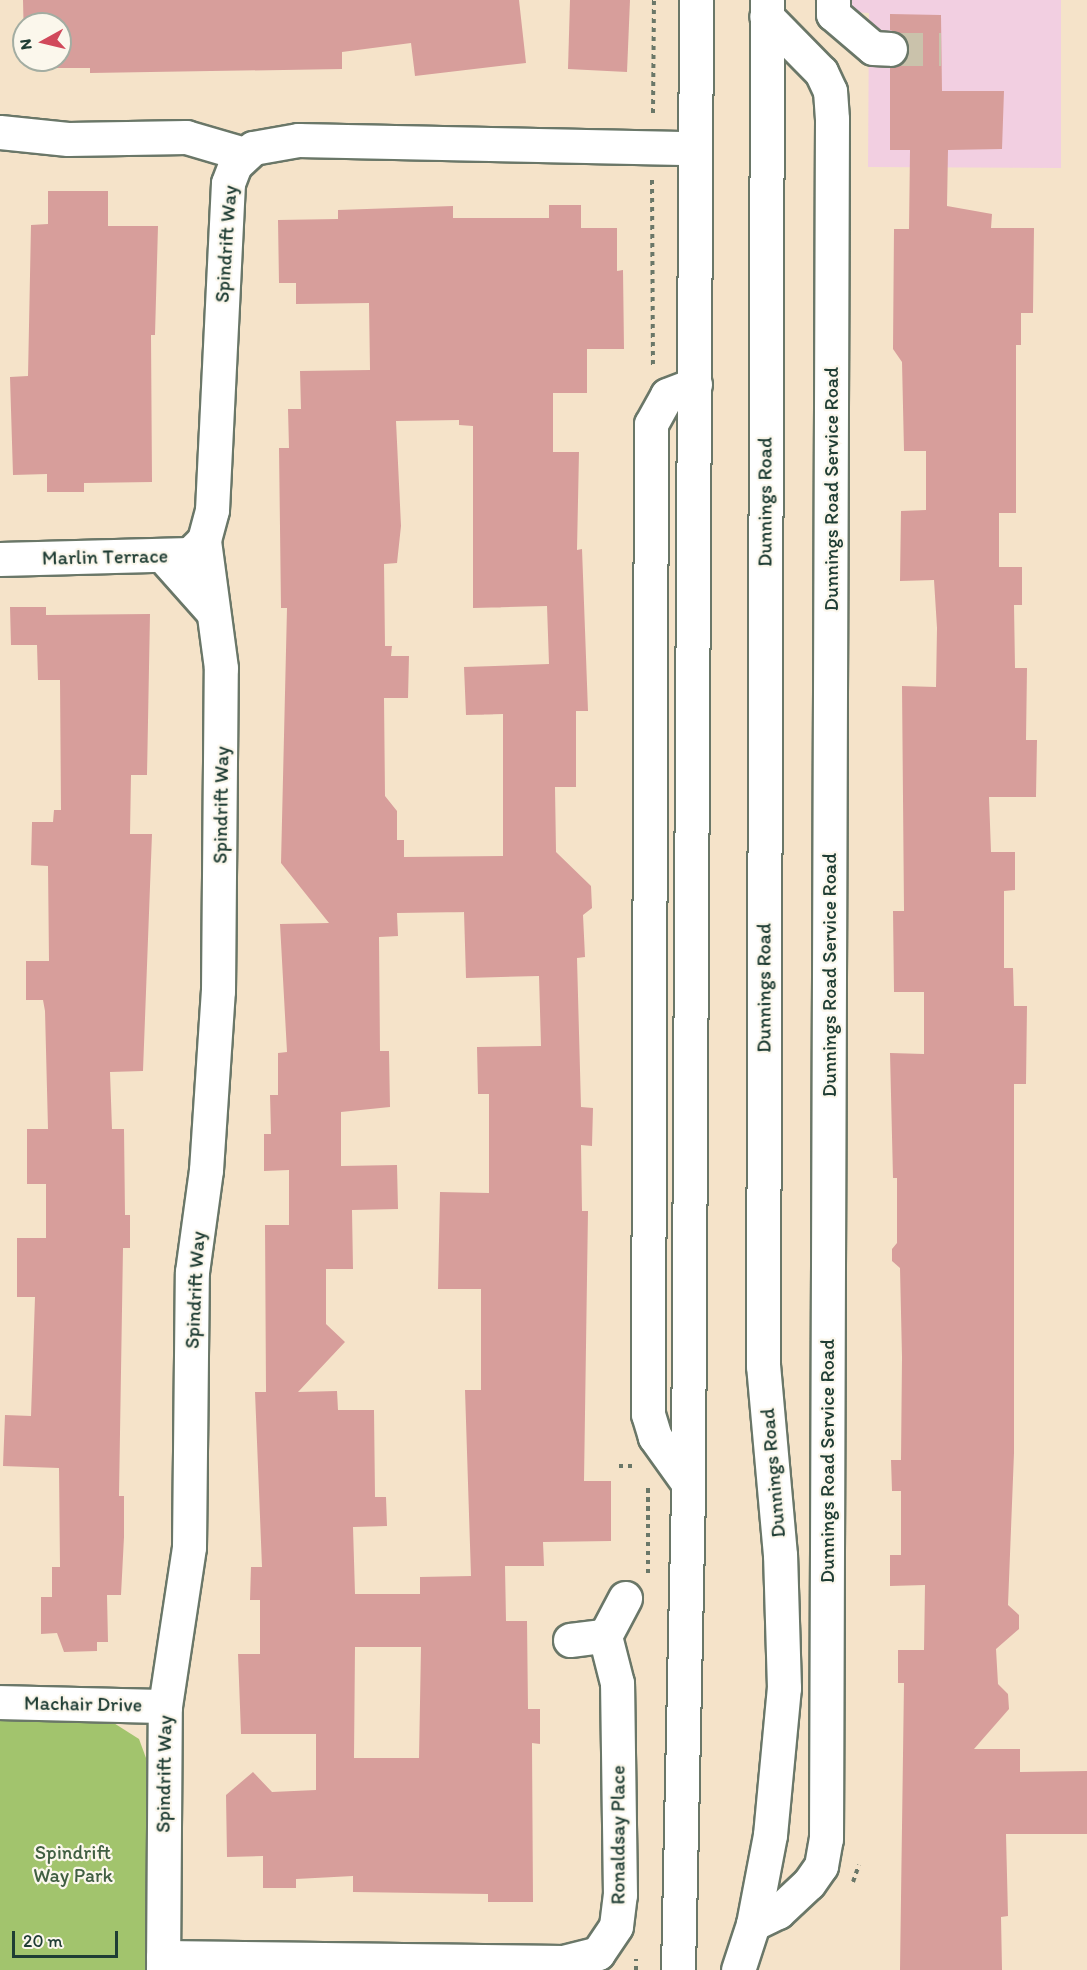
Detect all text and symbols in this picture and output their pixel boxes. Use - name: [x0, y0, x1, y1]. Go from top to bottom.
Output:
- north arrow: [12, 12, 72, 72]
- text: N: [16, 38, 36, 51]
- street label: Spindrift Way: [210, 185, 242, 303]
- street label: Dunnings Road Service Road: [819, 367, 843, 611]
- street label: Dunnings Road: [753, 437, 777, 567]
- street label: Marlin Terrace: [43, 544, 167, 570]
- street label: Spindrift Way: [208, 746, 234, 864]
- street label: Dunnings Road Service Road: [817, 853, 841, 1097]
- street label: Dunnings Road: [752, 923, 776, 1053]
- street label: Spindrift Way: [180, 1231, 210, 1349]
- street label: Dunnings Road Service Road: [815, 1339, 839, 1583]
- street label: Dunnings Road: [755, 1407, 791, 1539]
- street label: Machair Drive: [24, 1691, 142, 1717]
- street label: Spindrift Way: [151, 1715, 177, 1833]
- street label: Ronaldsay Place: [606, 1765, 630, 1905]
- park label: Spindrift Way Park: [33, 1841, 113, 1888]
- scale bar: [15, 1919, 122, 1957]
- text: 20 m: [23, 1930, 63, 1952]

